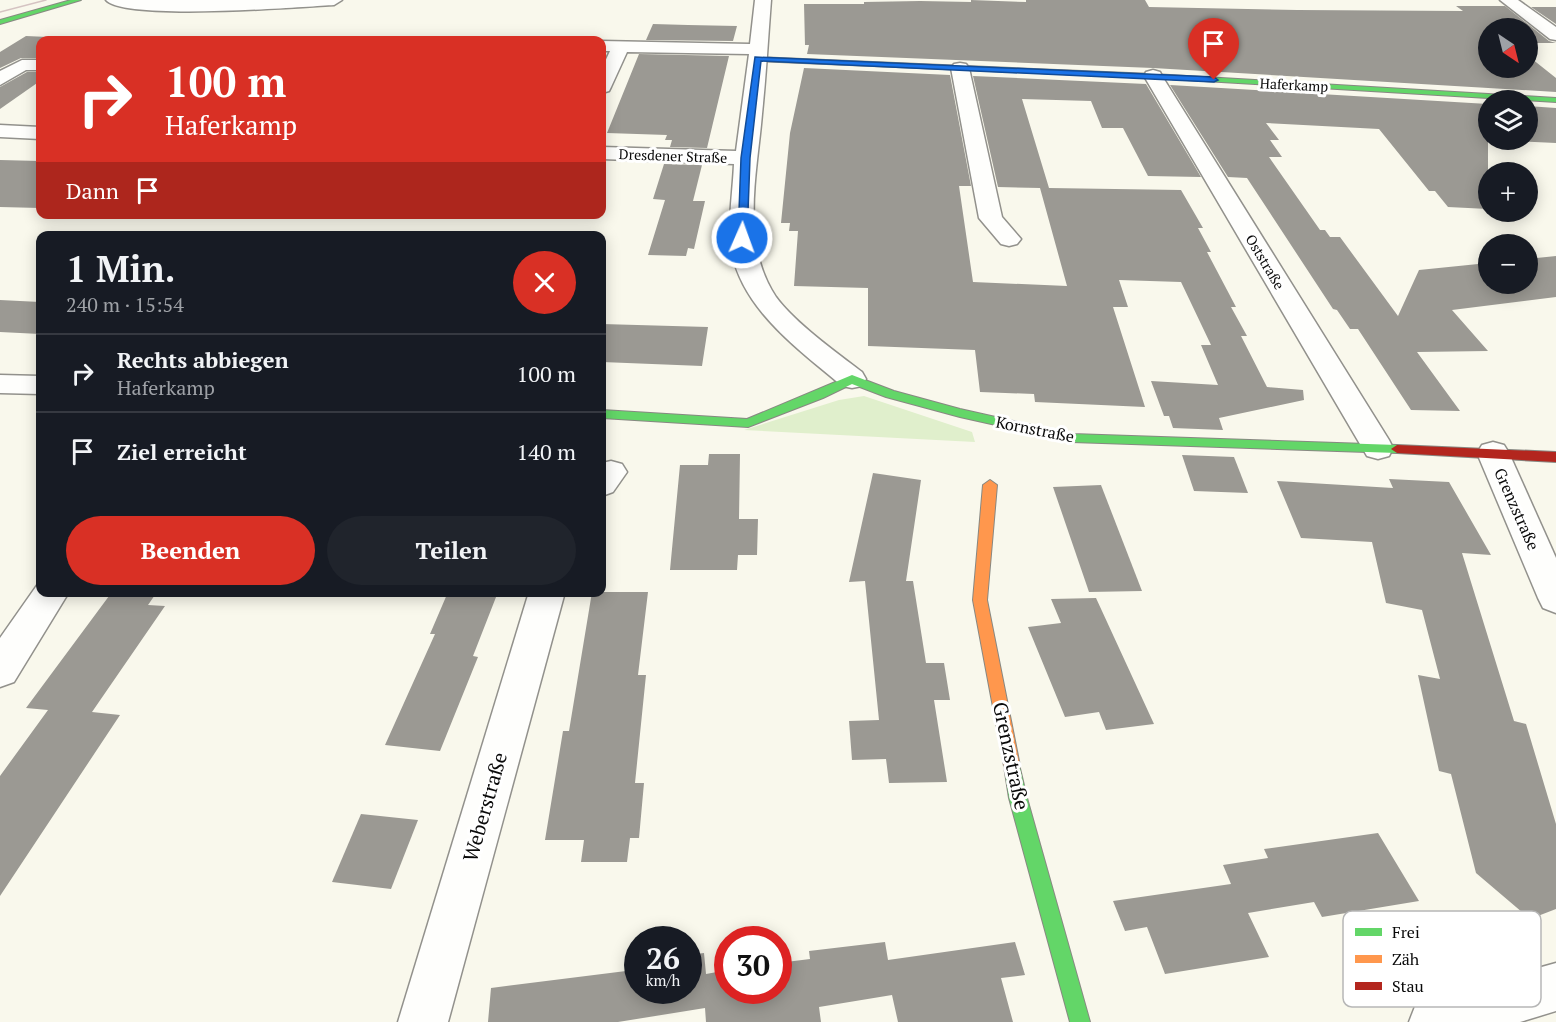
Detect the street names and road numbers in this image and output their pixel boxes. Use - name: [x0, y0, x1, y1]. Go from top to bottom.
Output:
- street label: Haferkamp: [1259, 73, 1329, 96]
- street label: Dresdener Straße: [618, 144, 728, 167]
- street label: Oststraße: [1242, 231, 1289, 293]
- street label: Kornstraße: [994, 411, 1076, 447]
- street label: Grenzstraße: [1489, 464, 1545, 554]
- street label: Grenzstraße: [987, 699, 1036, 812]
- street label: Weberstraße: [456, 749, 513, 865]

